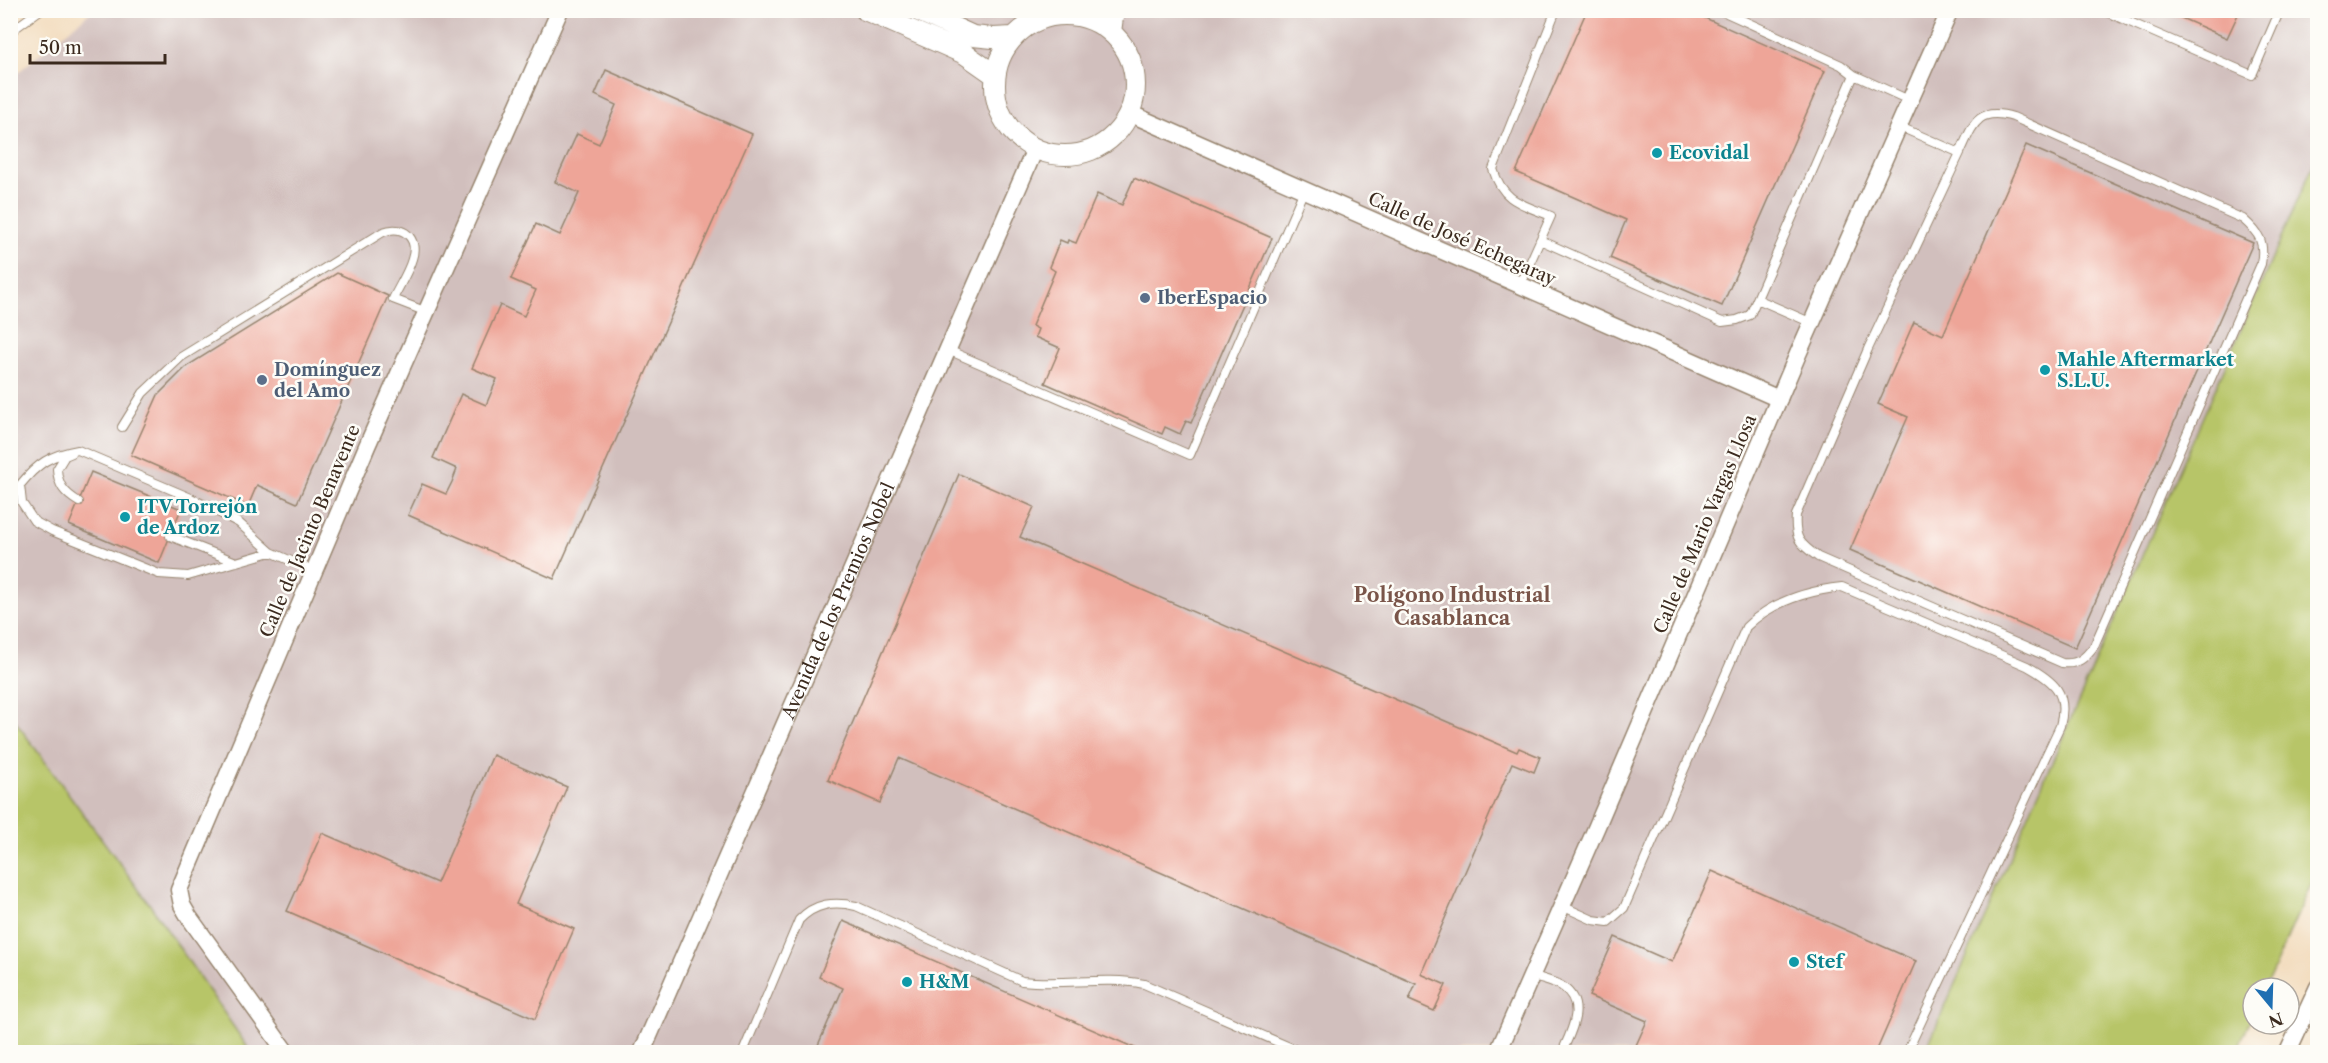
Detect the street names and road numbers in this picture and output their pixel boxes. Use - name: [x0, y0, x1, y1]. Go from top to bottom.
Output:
- street label: Calle de José Echegaray: [1365, 188, 1560, 291]
- street label: Calle de Mario Vargas Llosa: [1649, 411, 1761, 637]
- street label: Calle de Jacinto Benavente: [255, 421, 365, 641]
- street label: Avenida de los Premios Nobel: [777, 479, 899, 723]

